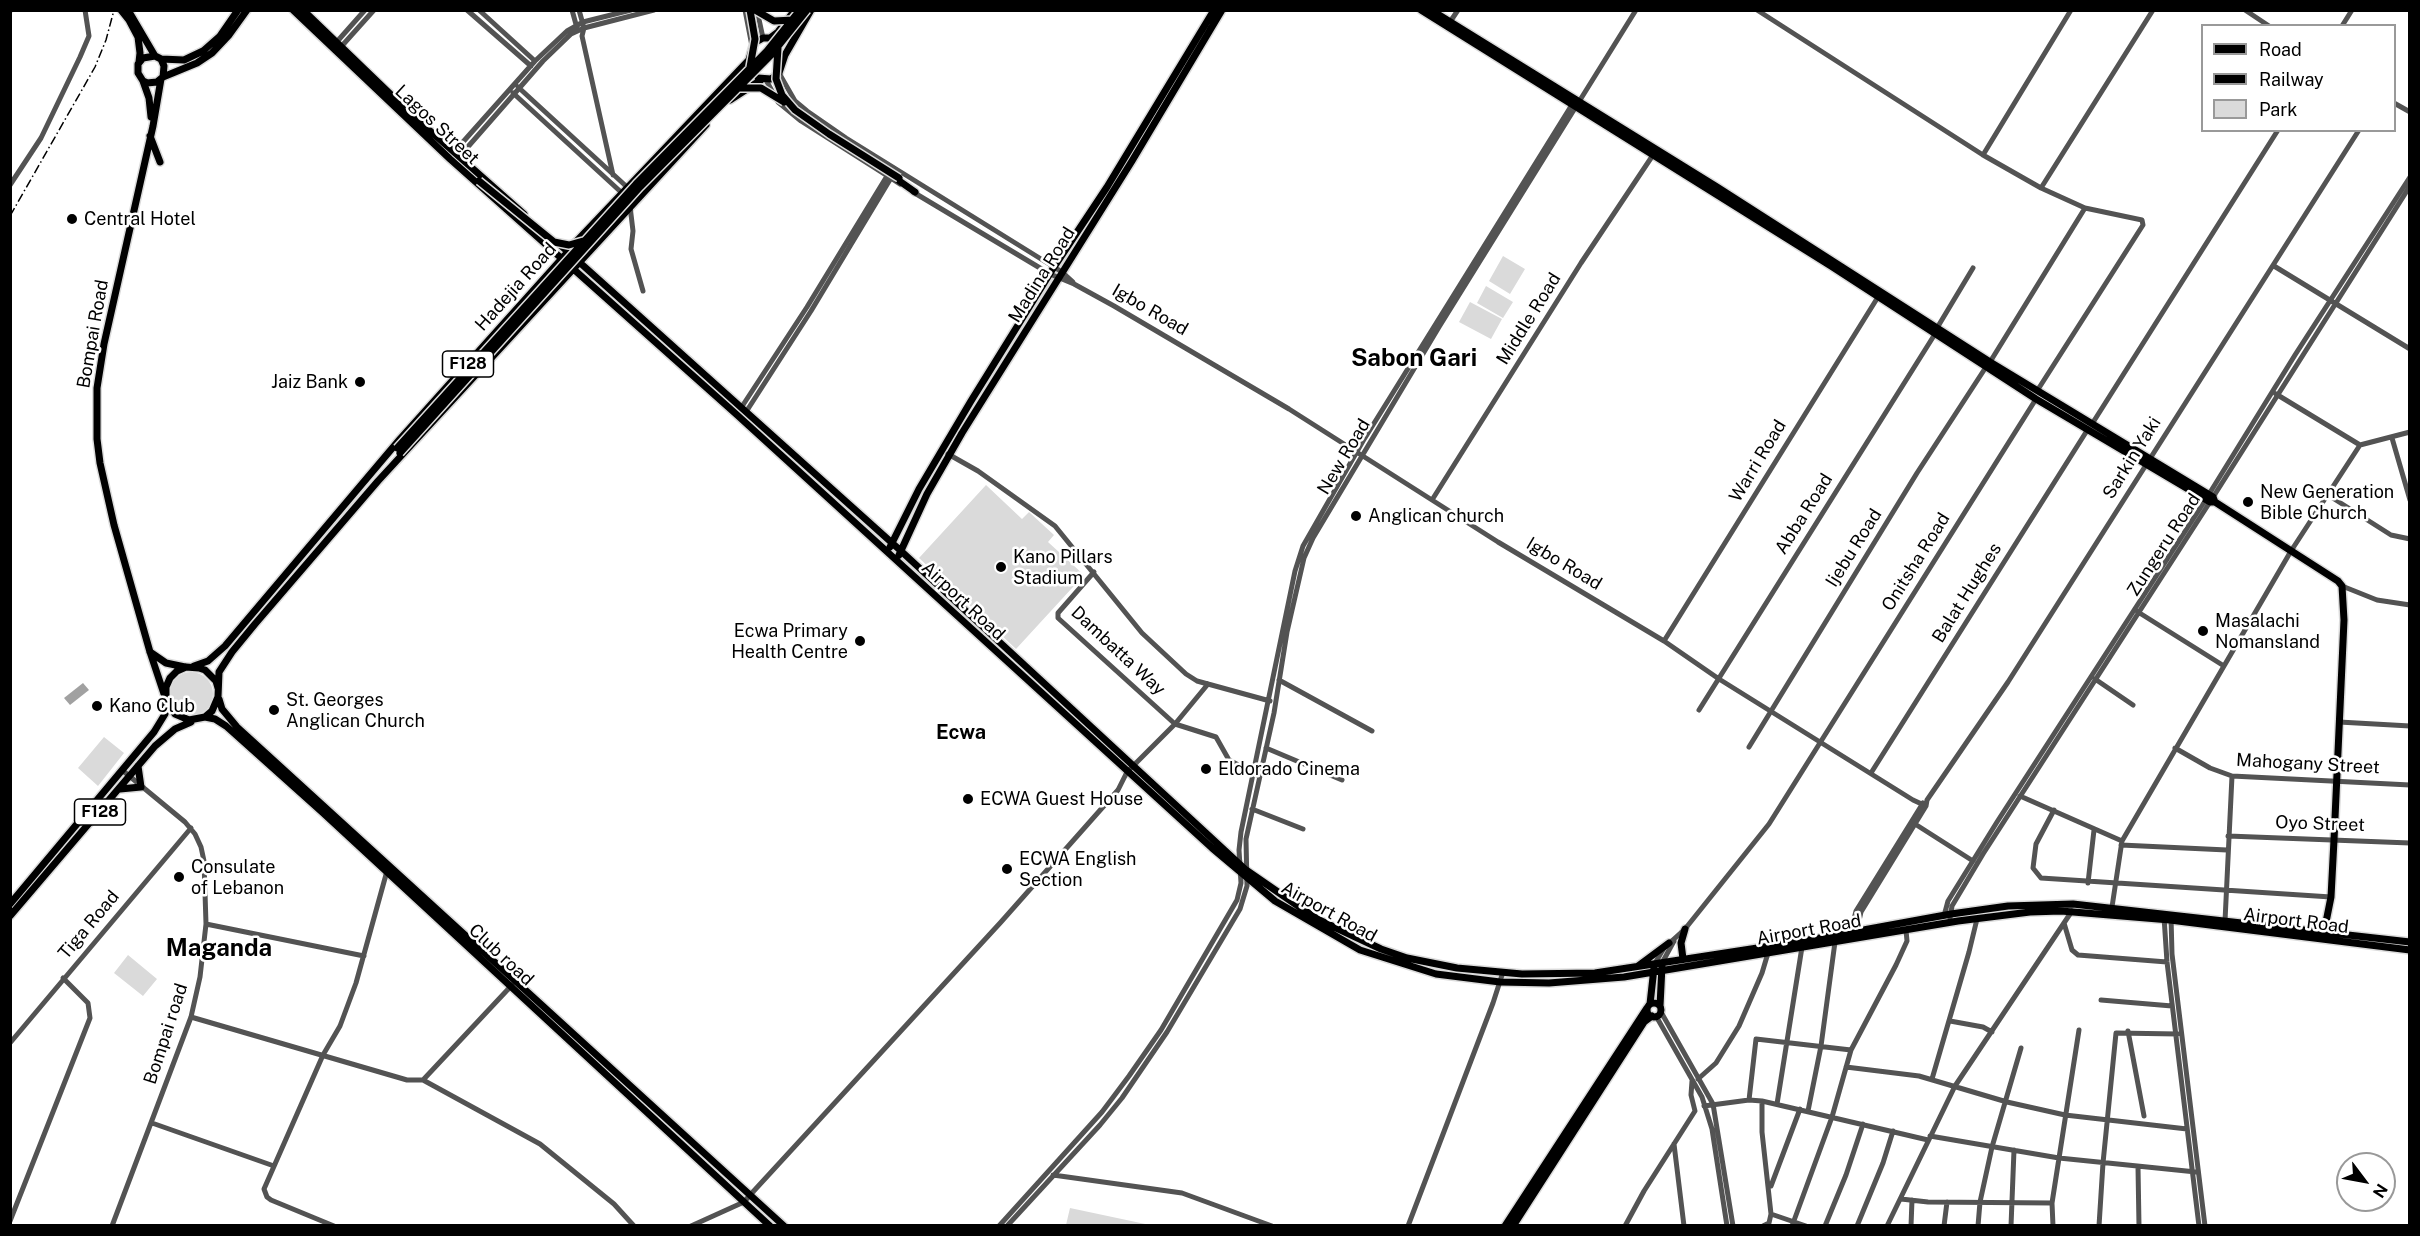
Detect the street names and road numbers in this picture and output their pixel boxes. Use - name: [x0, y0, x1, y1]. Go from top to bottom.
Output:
- street label: Lagos Street: [390, 81, 484, 169]
- street label: Madina Road: [1004, 223, 1080, 327]
- street label: Hadejia Road: [471, 239, 561, 335]
- street label: Middle Road: [1492, 269, 1566, 369]
- street label: Bompai Road: [73, 278, 113, 390]
- street label: Igbo Road: [1108, 280, 1192, 340]
- road number: F128: [442, 351, 494, 377]
- street label: Sarkin Yaki: [2098, 413, 2166, 503]
- street label: New Road: [1313, 415, 1375, 499]
- street label: Warri Road: [1725, 416, 1791, 506]
- street label: Abba Road: [1771, 470, 1837, 558]
- street label: Zungeru Road: [2123, 490, 2205, 600]
- street label: Ijebu Road: [1821, 505, 1887, 591]
- street label: Onitsha Road: [1877, 509, 1955, 615]
- street label: Igbo Road: [1522, 533, 1606, 595]
- street label: Balat Hughes: [1928, 539, 2006, 647]
- street label: Airport Road: [917, 557, 1009, 645]
- street label: Dambatta Way: [1066, 602, 1170, 700]
- street label: Mahogany Street: [2236, 749, 2380, 779]
- road number: F128: [74, 799, 126, 825]
- street label: Oyo Street: [2275, 812, 2365, 836]
- street label: Airport Road: [1277, 877, 1381, 947]
- street label: Tiga Road: [54, 886, 124, 964]
- street label: Airport Road: [2242, 904, 2350, 938]
- street label: Airport Road: [1755, 910, 1863, 950]
- street label: Club road: [464, 920, 538, 990]
- street label: Bompai road: [140, 981, 192, 1087]

